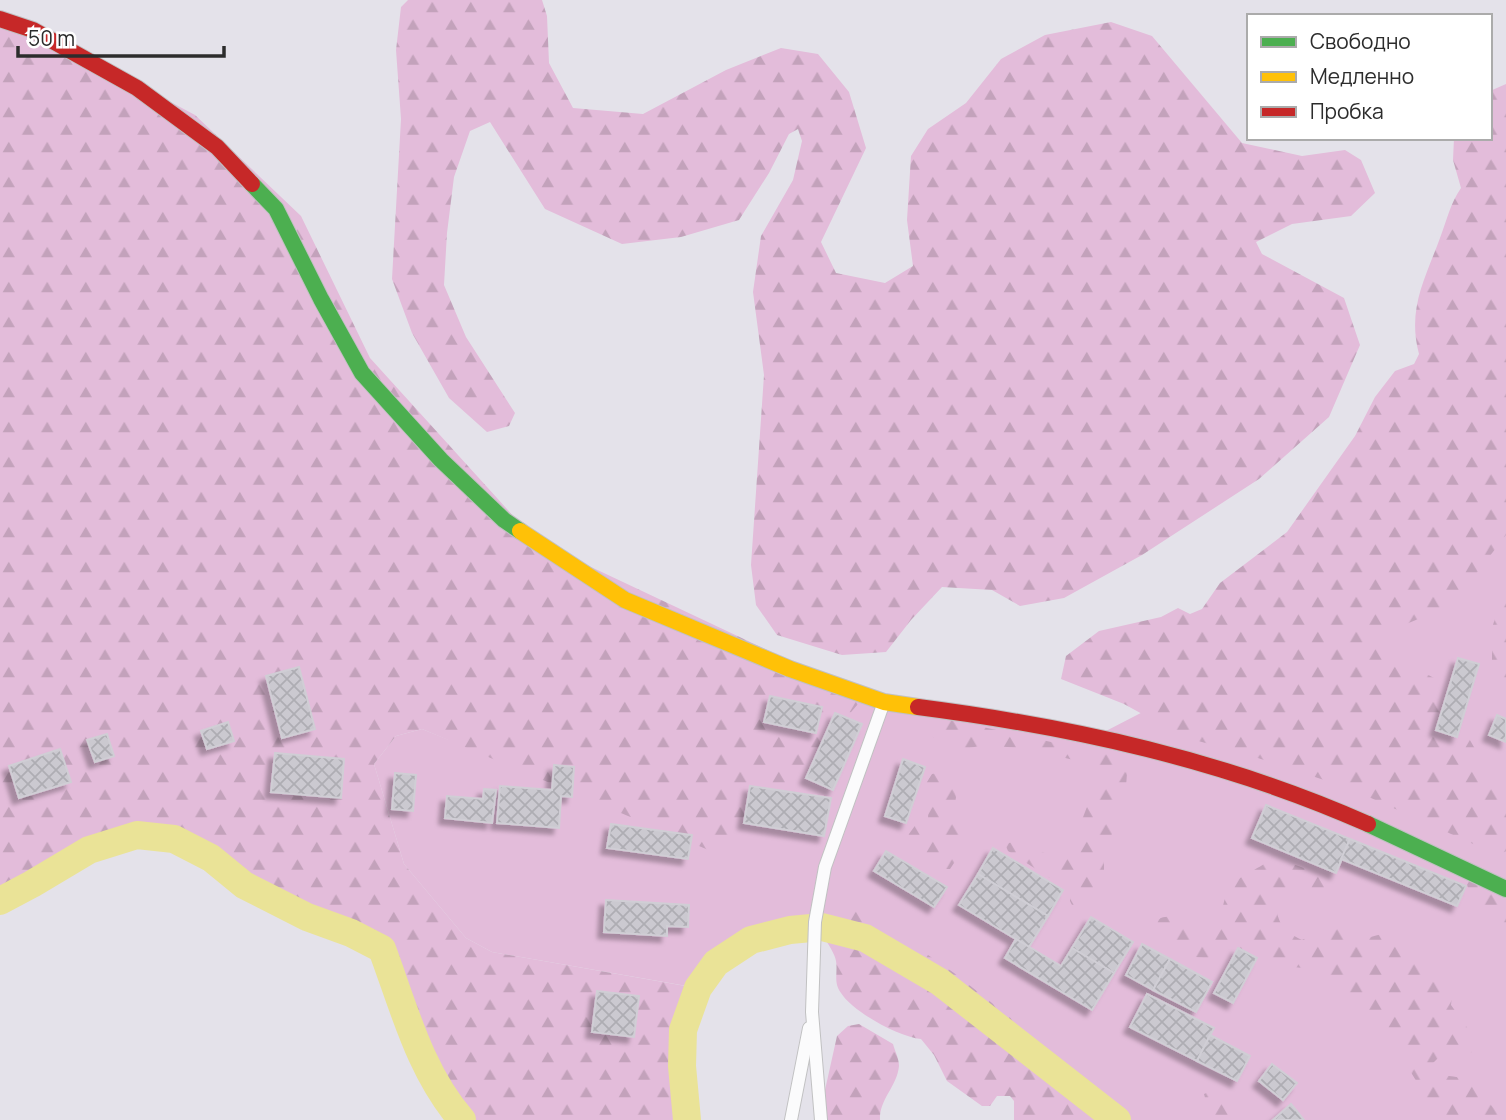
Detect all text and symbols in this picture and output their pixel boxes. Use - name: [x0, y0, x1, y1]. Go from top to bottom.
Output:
- scale bar: [18, 14, 224, 58]
- legend: [1247, 14, 1492, 140]
- text: 50 m: [28, 24, 75, 52]
- text: Свободно: [1310, 27, 1411, 55]
- text: Медленно: [1310, 62, 1414, 90]
- text: Пробка: [1310, 97, 1384, 125]

